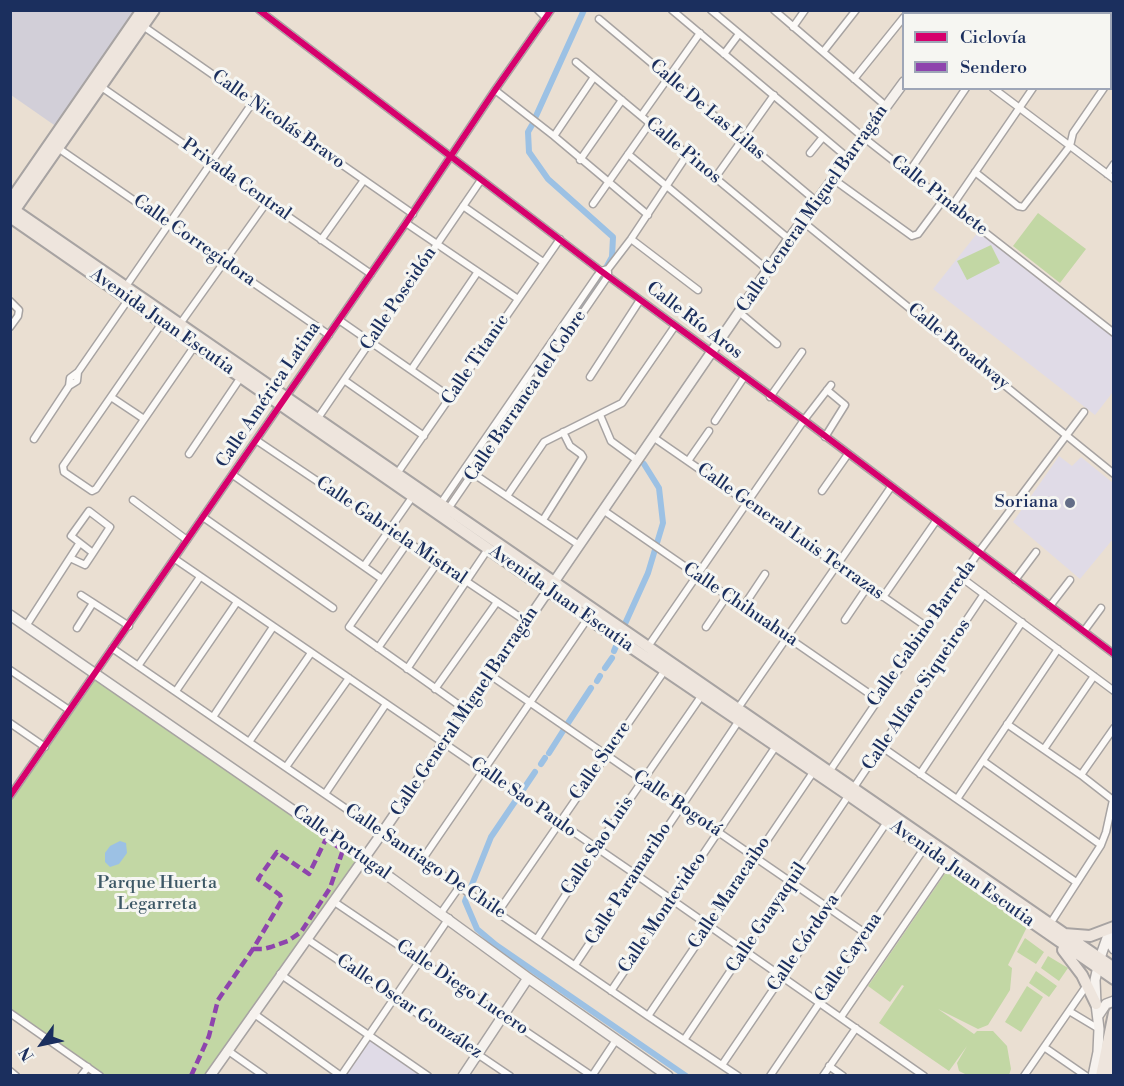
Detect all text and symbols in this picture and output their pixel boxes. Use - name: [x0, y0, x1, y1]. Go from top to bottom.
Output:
- legend: [902, 12, 1112, 90]
- text: Ciclovía: [960, 26, 1026, 49]
- street label: Calle De Las Lilas: [645, 55, 769, 165]
- text: Sendero: [960, 56, 1027, 79]
- street label: Calle Nicolás Bravo: [207, 66, 349, 174]
- street label: Calle General Miguel Barragán: [733, 101, 893, 317]
- street label: Calle Pinos: [641, 113, 725, 189]
- street label: Privada Central: [177, 134, 295, 226]
- street label: Calle Pinabete: [886, 151, 992, 241]
- street label: Calle Corregidora: [129, 191, 259, 291]
- street label: Calle Poseidón: [356, 243, 442, 355]
- street label: Avenida Juan Escutia: [86, 264, 238, 380]
- street label: Calle Río Aros: [642, 278, 746, 364]
- street label: Calle Broadway: [903, 299, 1013, 395]
- street label: Calle Barranca del Cobre: [461, 306, 591, 486]
- street label: Calle Titanic: [438, 311, 514, 409]
- street label: Calle América Latina: [212, 318, 326, 472]
- street label: Calle General Luis Terrazas: [692, 459, 888, 605]
- street label: Calle Gabriela Mistral: [311, 472, 471, 590]
- place label: Soriana: [995, 492, 1058, 514]
- marker: Soriana: [1063, 496, 1077, 510]
- street label: Avenida Juan Escutia: [485, 541, 637, 657]
- street label: Calle Gabino Barreda: [863, 557, 981, 711]
- street label: Calle Chihuahua: [678, 559, 802, 651]
- street label: Calle General Miguel Barragán: [387, 603, 543, 821]
- street label: Calle Alfaro Siqueiros: [858, 615, 976, 775]
- street label: Calle Sucre: [566, 717, 636, 805]
- street label: Calle Sao Paulo: [466, 753, 580, 843]
- street label: Calle Bogotá: [628, 766, 726, 842]
- street label: Calle Sao Luis: [557, 793, 639, 899]
- street label: Calle Santiago De Chile: [340, 800, 510, 924]
- street label: Calle Portugal: [288, 801, 394, 885]
- street label: Avenida Juan Escutia: [886, 816, 1038, 932]
- street label: Calle Paramaribo: [581, 819, 677, 949]
- street label: Calle Maracaibo: [684, 833, 776, 953]
- street label: Calle Montevideo: [615, 848, 711, 978]
- street label: Calle Guayaquil: [722, 859, 812, 977]
- park label: Parque Huerta Legarreta: [97, 873, 217, 916]
- street label: Calle Córdova: [763, 890, 845, 996]
- street label: Calle Cayena: [811, 909, 887, 1007]
- street label: Calle Diego Lucero: [392, 936, 532, 1040]
- street label: Calle Oscar González: [332, 950, 486, 1064]
- north arrow: [12, 1014, 72, 1074]
- text: N: [15, 1043, 39, 1065]

